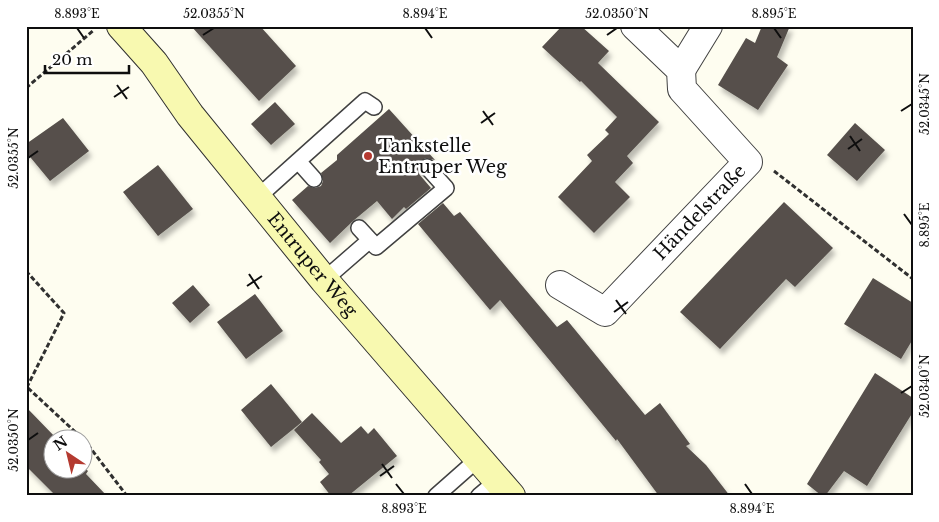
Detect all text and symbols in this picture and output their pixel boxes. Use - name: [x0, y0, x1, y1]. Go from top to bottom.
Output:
- text: 8.893°E: [54, 6, 100, 21]
- text: 52.0355°N: [183, 6, 245, 21]
- text: 8.894°E: [402, 6, 448, 21]
- text: 52.0350°N: [585, 6, 649, 21]
- text: 8.895°E: [751, 6, 797, 21]
- scale bar: [45, 42, 129, 74]
- text: 20 m: [52, 50, 92, 69]
- text: 52.0345°N: [917, 73, 932, 135]
- text: 52.0355°N: [6, 127, 21, 189]
- place label: Tankstelle Entruper Weg: [378, 135, 507, 178]
- marker: Tankstelle Entruper Weg: [362, 150, 374, 162]
- street label: Händelstraße: [649, 160, 750, 265]
- text: 8.895°E: [917, 202, 932, 248]
- street label: Entruper Weg: [263, 208, 362, 321]
- text: 52.0340°N: [917, 354, 932, 418]
- text: 52.0350°N: [6, 408, 21, 472]
- north arrow: [42, 430, 92, 480]
- text: N: [50, 432, 71, 455]
- text: 8.893°E: [381, 501, 427, 516]
- text: 8.894°E: [729, 501, 775, 516]

